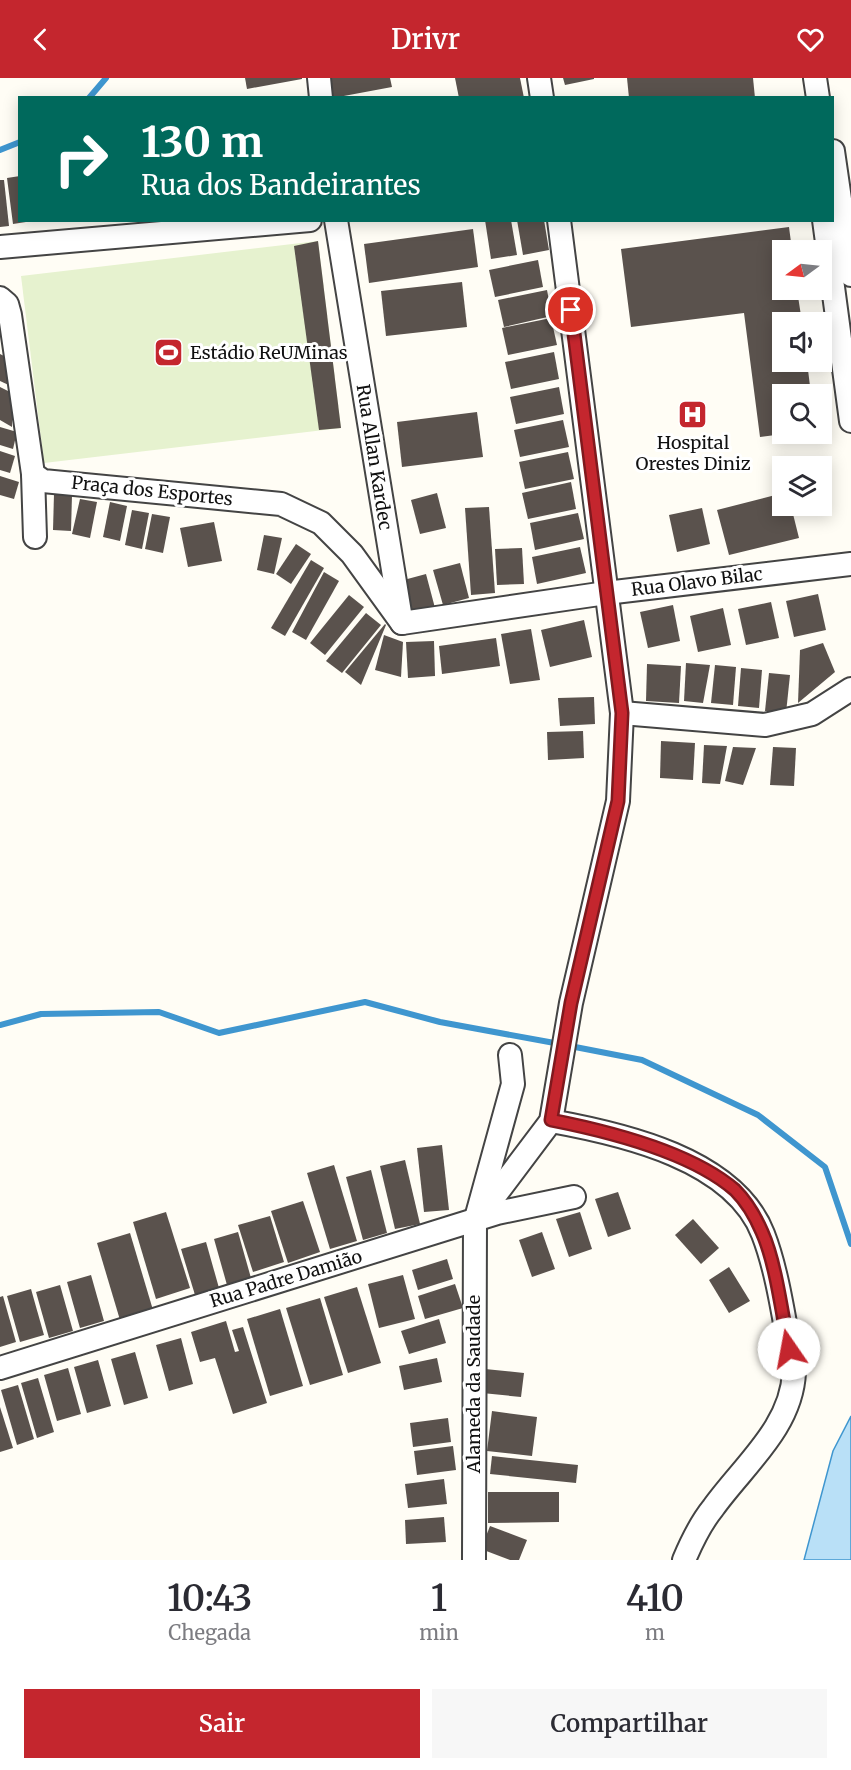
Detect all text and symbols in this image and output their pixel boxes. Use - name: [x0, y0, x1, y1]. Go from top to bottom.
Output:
- text: Drivr: [391, 22, 460, 56]
- icon: back: [24, 23, 57, 56]
- icon: heart: [794, 23, 827, 56]
- text: 130 m: [141, 116, 263, 168]
- icon: right: [42, 120, 120, 198]
- text: Rua dos Bandeirantes: [141, 168, 421, 202]
- north arrow: [772, 240, 832, 300]
- map controls: [772, 240, 832, 516]
- pin: [545, 284, 596, 335]
- icon: arrive: [554, 293, 587, 326]
- button: sound: [772, 312, 832, 372]
- sports icon: Estádio ReUMinas: [153, 337, 185, 369]
- place label: Estádio ReUMinas: [190, 341, 348, 364]
- street label: Rua Allan Kardec: [352, 382, 397, 531]
- button: search: [772, 384, 832, 444]
- hospital icon: Hospital Orestes Diniz: [677, 398, 709, 430]
- place label: Hospital Orestes Diniz: [635, 431, 751, 475]
- button: layers: [772, 456, 832, 516]
- street label: Praça dos Esportes: [70, 471, 234, 510]
- street label: Rua Olavo Bilac: [630, 562, 764, 601]
- street label: Rua Padre Damião: [207, 1244, 365, 1313]
- street label: Alameda da Saudade: [462, 1295, 485, 1474]
- position arrow: [757, 1317, 821, 1381]
- text: 10:43: [167, 1576, 252, 1621]
- text: 1: [431, 1576, 447, 1621]
- text: 410: [626, 1576, 684, 1621]
- text: Chegada: [168, 1620, 251, 1645]
- text: min: [419, 1620, 459, 1645]
- text: m: [645, 1620, 665, 1645]
- button: Sair: [24, 1689, 420, 1758]
- button: Compartilhar: [432, 1689, 827, 1758]

